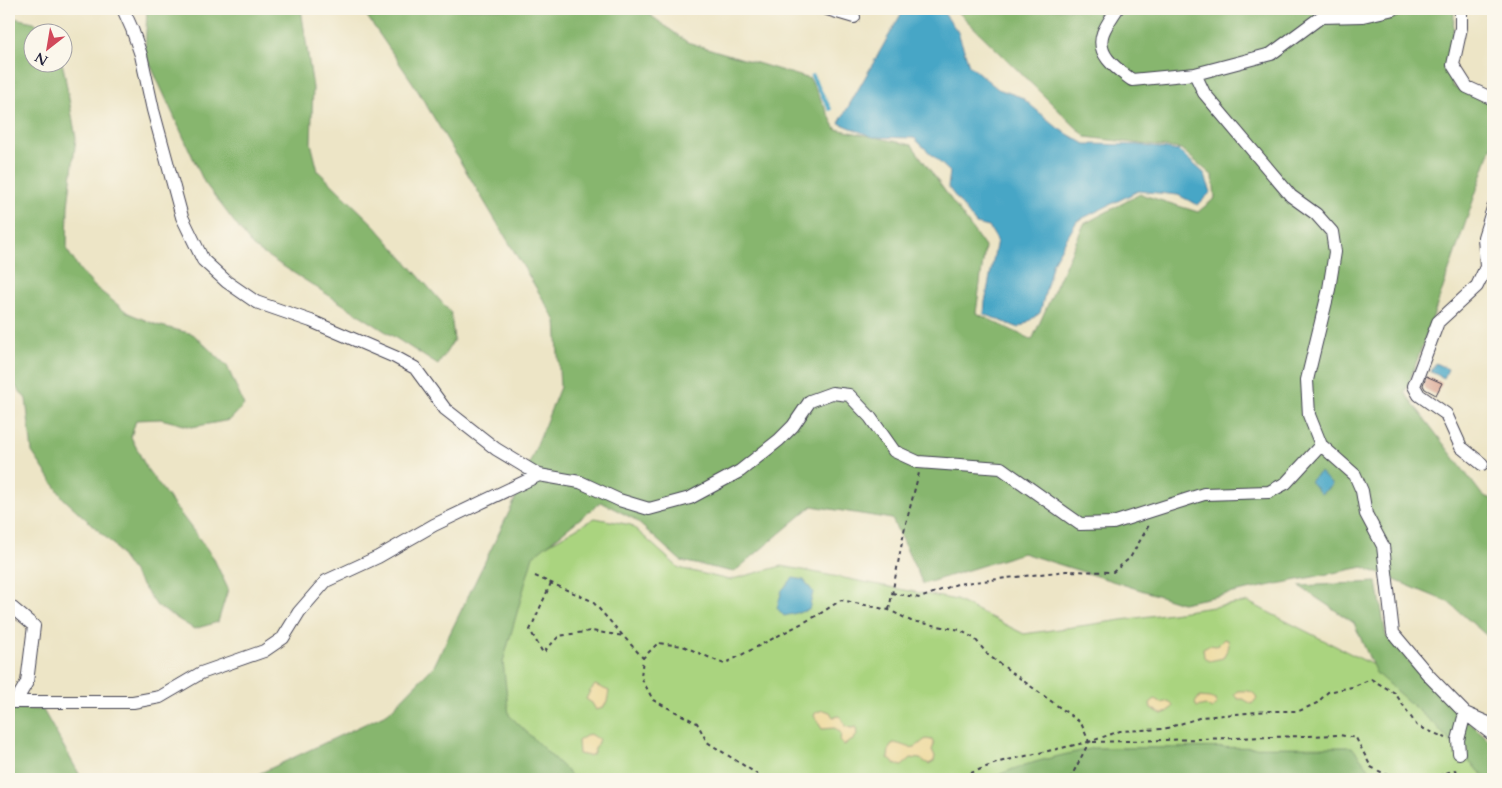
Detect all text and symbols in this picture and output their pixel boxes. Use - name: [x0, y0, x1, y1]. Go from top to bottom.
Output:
- north arrow: [22, 22, 72, 72]
- text: N: [31, 47, 52, 70]

